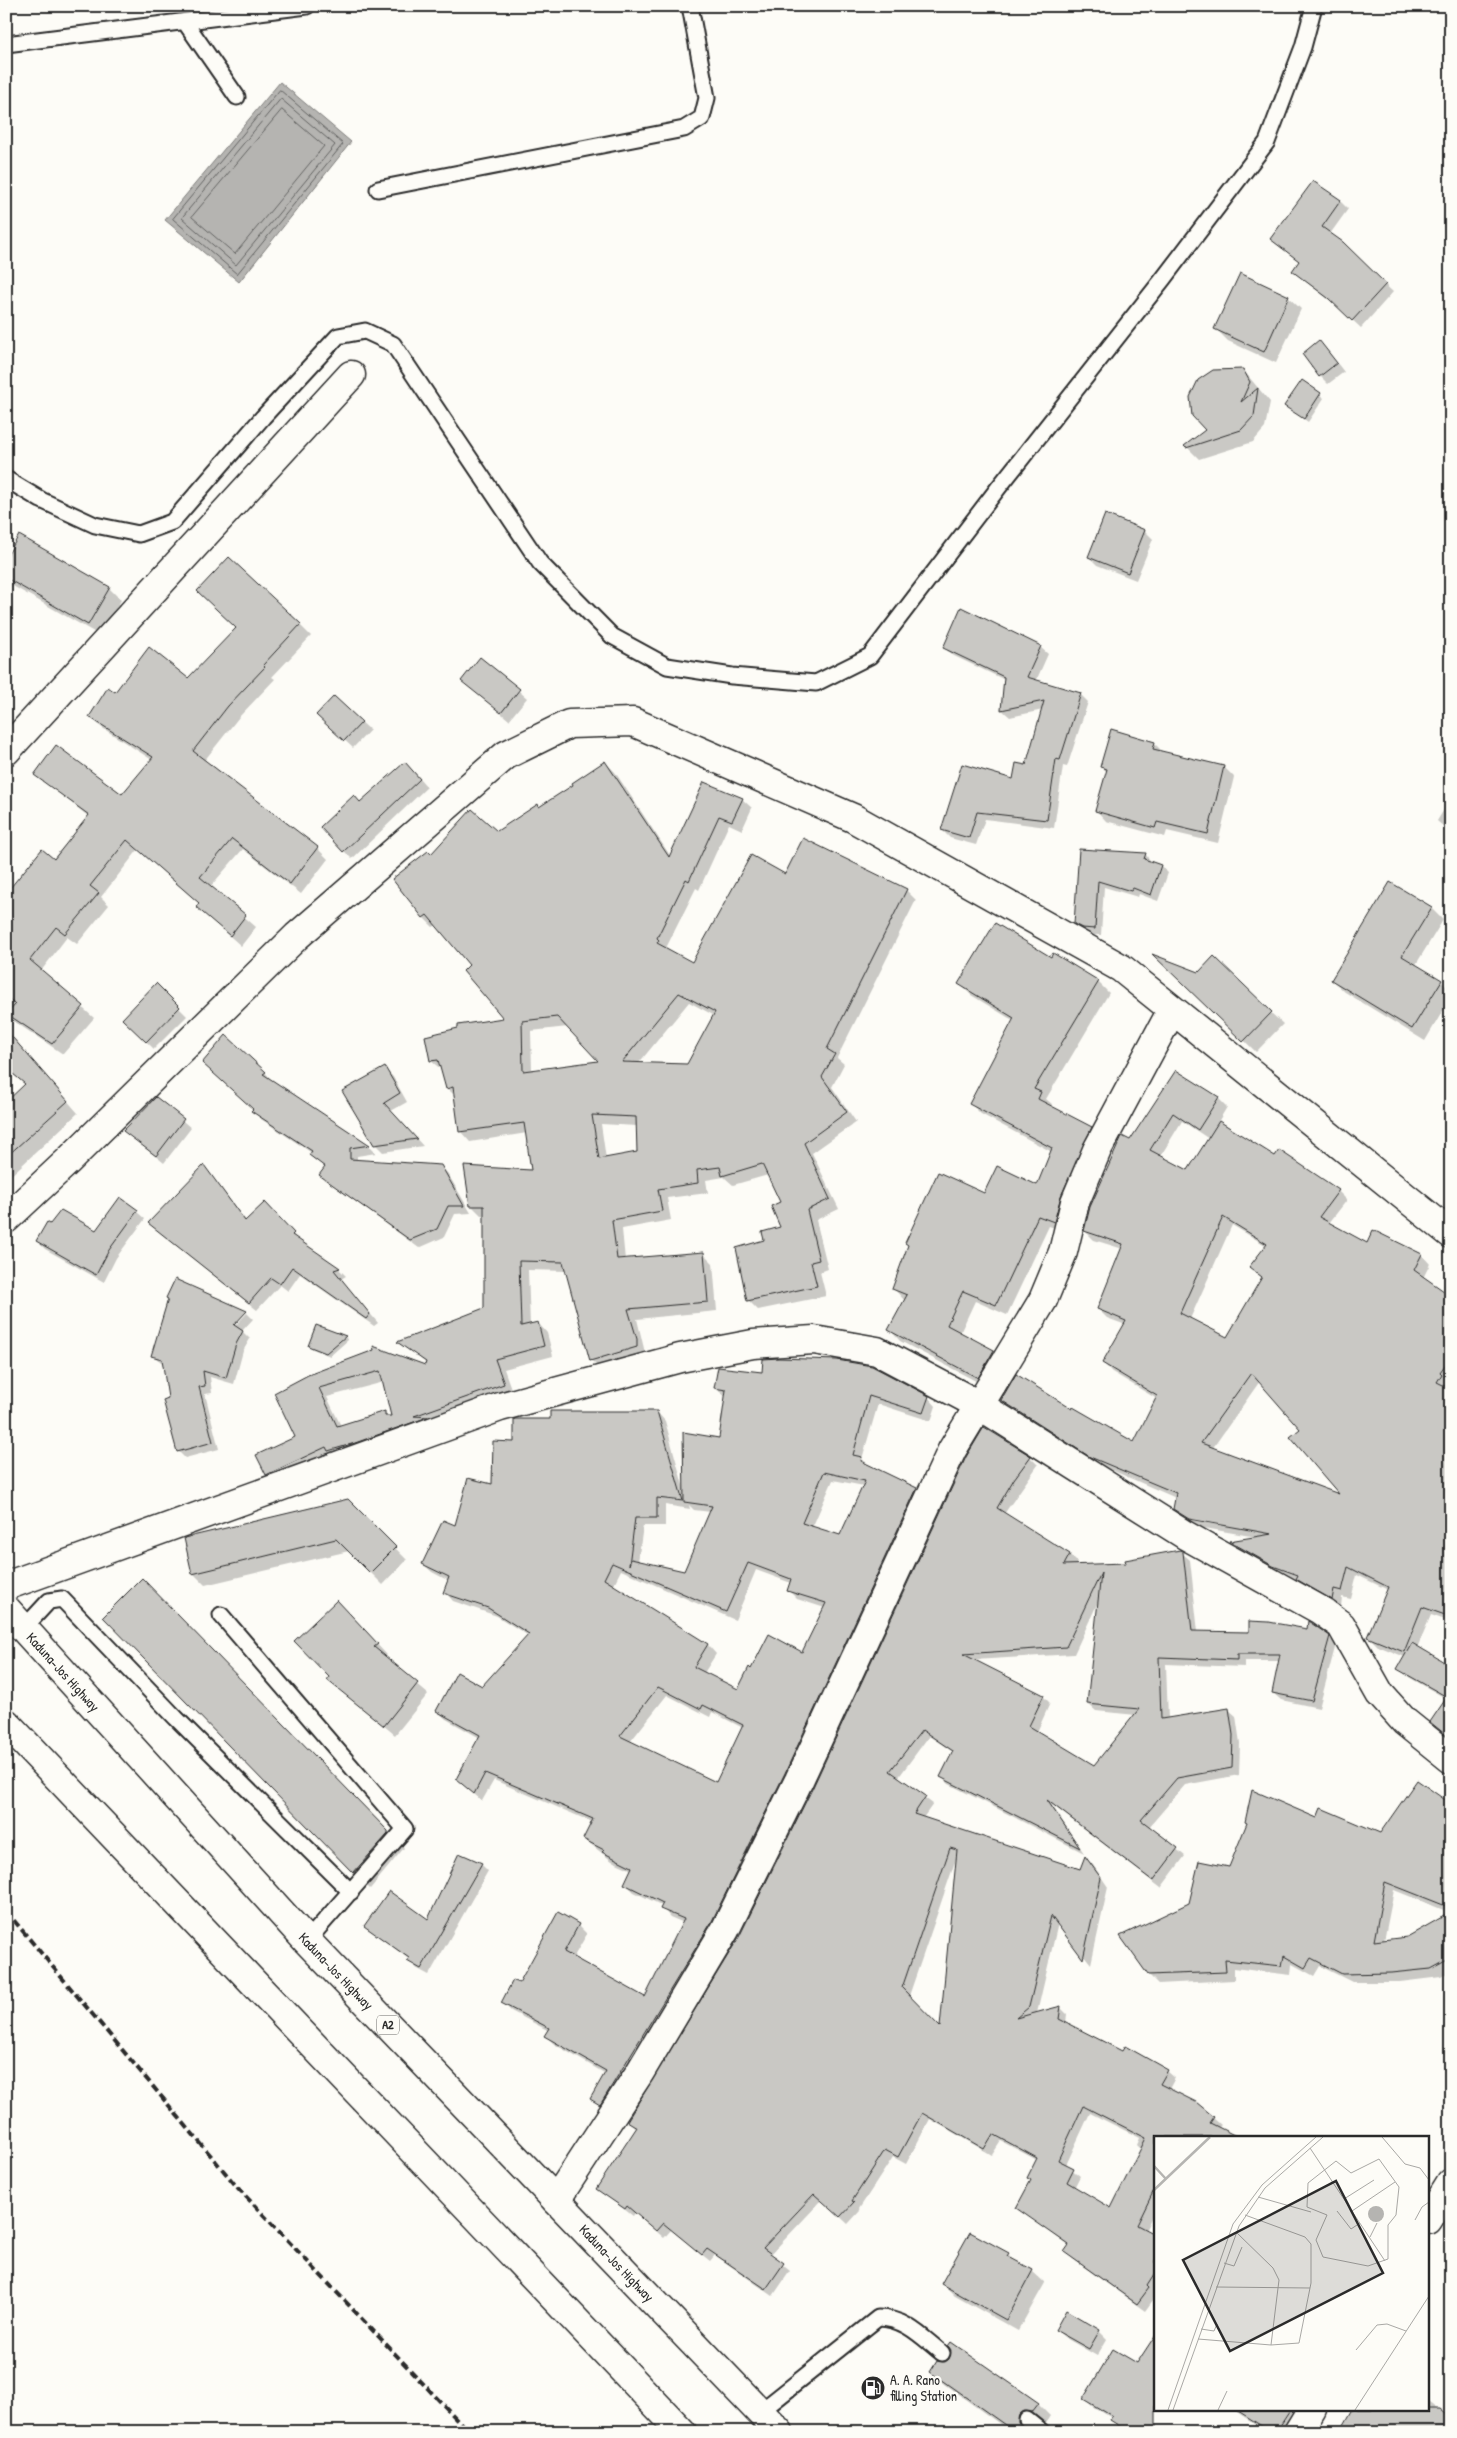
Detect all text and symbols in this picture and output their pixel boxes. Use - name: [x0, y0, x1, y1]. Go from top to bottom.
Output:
- street label: Kaduna-Jos Highway: [23, 1628, 104, 1716]
- street label: Kaduna-Jos Highway: [295, 1928, 378, 2014]
- road number: A2: [377, 2016, 399, 2034]
- inset map: [1154, 2136, 1430, 2410]
- street label: Kaduna-Jos Highway: [575, 2220, 659, 2306]
- place label: A. A. Rano filling Station: [890, 2370, 957, 2406]
- fuel station icon: A. A. Rano filling Station: [860, 2375, 886, 2401]

